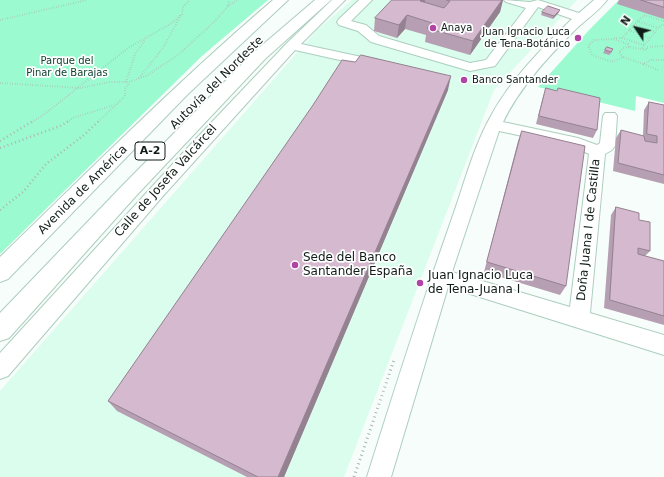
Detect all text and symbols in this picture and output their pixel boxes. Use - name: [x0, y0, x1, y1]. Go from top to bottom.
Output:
- north arrow: [616, 8, 656, 48]
- text: N: [618, 13, 634, 28]
- place label: Anaya: [441, 22, 472, 34]
- marker: Anaya: [428, 23, 438, 33]
- place label: Juan Ignacio Luca de Tena-Botánico: [482, 26, 570, 50]
- street label: Autovía del Nordeste: [167, 33, 267, 133]
- marker: Juan Ignacio Luca de Tena-Botánico: [573, 33, 583, 43]
- park label: Parque del Pinar de Barajas: [26, 55, 108, 78]
- place label: Banco Santander: [472, 74, 558, 86]
- marker: Banco Santander: [459, 75, 469, 85]
- street label: Calle de Josefa Valcárcel: [112, 122, 220, 240]
- street label: Avenida de América: [35, 142, 131, 238]
- road number: A-2: [135, 142, 165, 160]
- street label: Doña Juana I de Castilla: [574, 158, 604, 302]
- place label: Sede del Banco Santander España: [303, 251, 413, 279]
- marker: Sede del Banco Santander España: [290, 260, 300, 270]
- place label: Juan Ignacio Luca de Tena-Juana I: [428, 269, 533, 297]
- marker: Juan Ignacio Luca de Tena-Juana I: [415, 278, 425, 288]

